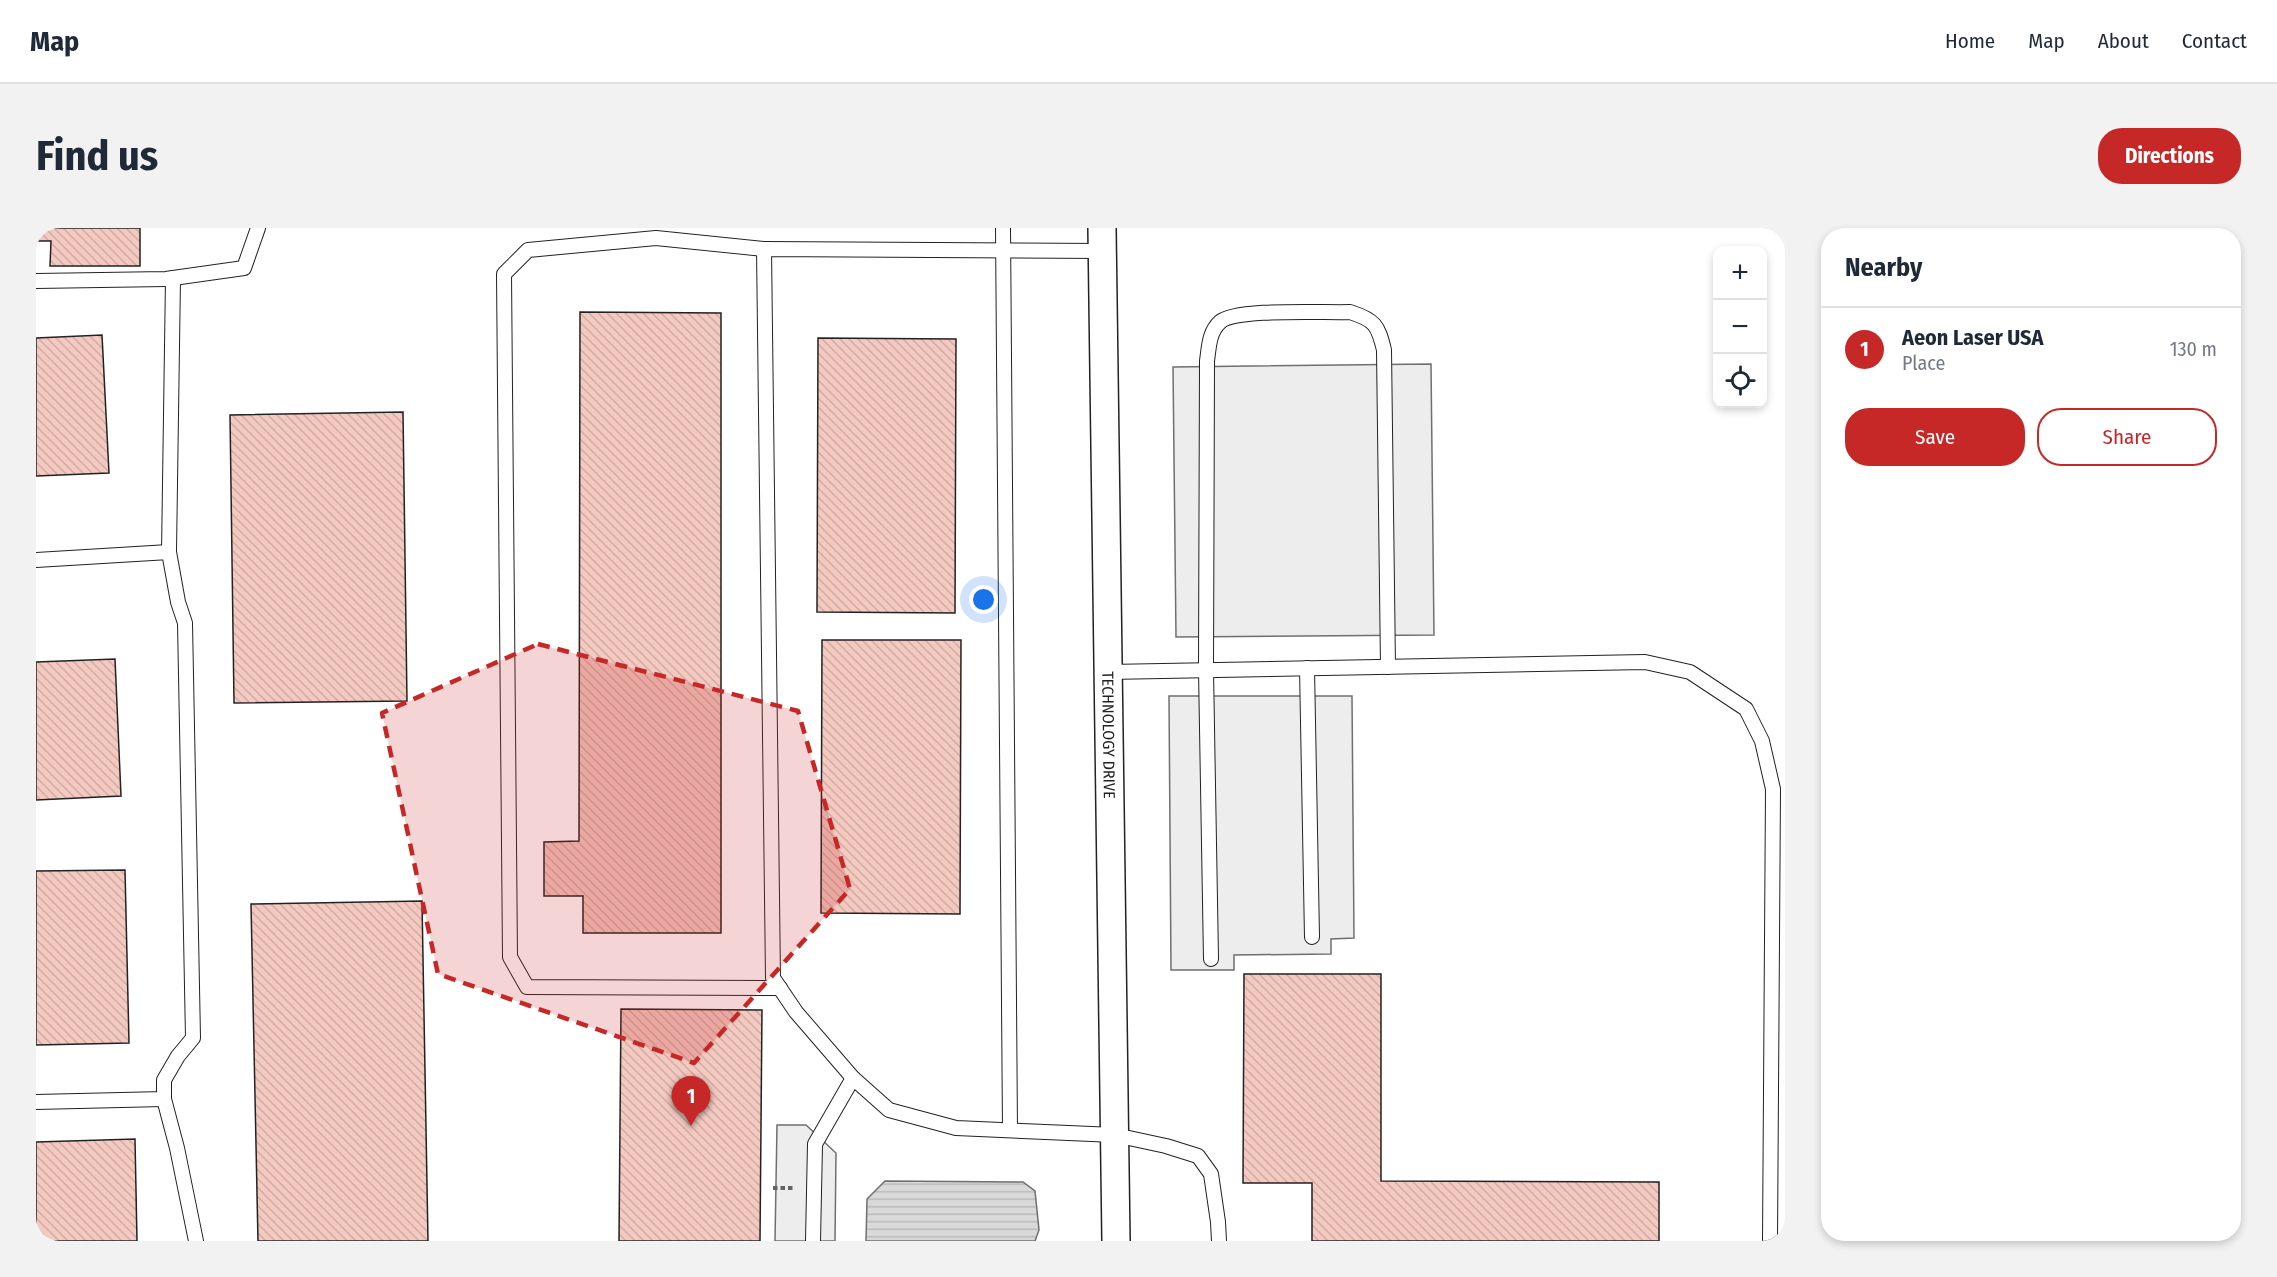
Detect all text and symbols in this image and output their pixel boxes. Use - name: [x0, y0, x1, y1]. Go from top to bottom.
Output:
- text: Map: [30, 25, 79, 58]
- text: Home: [1945, 28, 1995, 54]
- text: Map: [2028, 28, 2065, 54]
- text: About: [2098, 28, 2149, 54]
- text: Contact: [2182, 28, 2247, 54]
- button: Directions: [2098, 128, 2241, 184]
- text: Find us: [36, 131, 158, 181]
- map controls: [1713, 246, 1767, 408]
- button: +: [1713, 246, 1767, 300]
- text: Nearby: [1845, 252, 1922, 283]
- button: −: [1713, 300, 1767, 354]
- text: Aeon Laser USA: [1902, 324, 2043, 351]
- text: 1: [1860, 337, 1869, 361]
- text: 130 m: [2170, 337, 2217, 361]
- text: Place: [1902, 351, 1945, 375]
- button: locate: [1713, 354, 1767, 408]
- button: Save: [1845, 408, 2025, 466]
- button: Share: [2037, 408, 2217, 466]
- your location: [969, 585, 998, 614]
- street label: TECHNOLOGY DRIVE: [1098, 671, 1119, 799]
- pin: 1: [672, 1076, 710, 1126]

